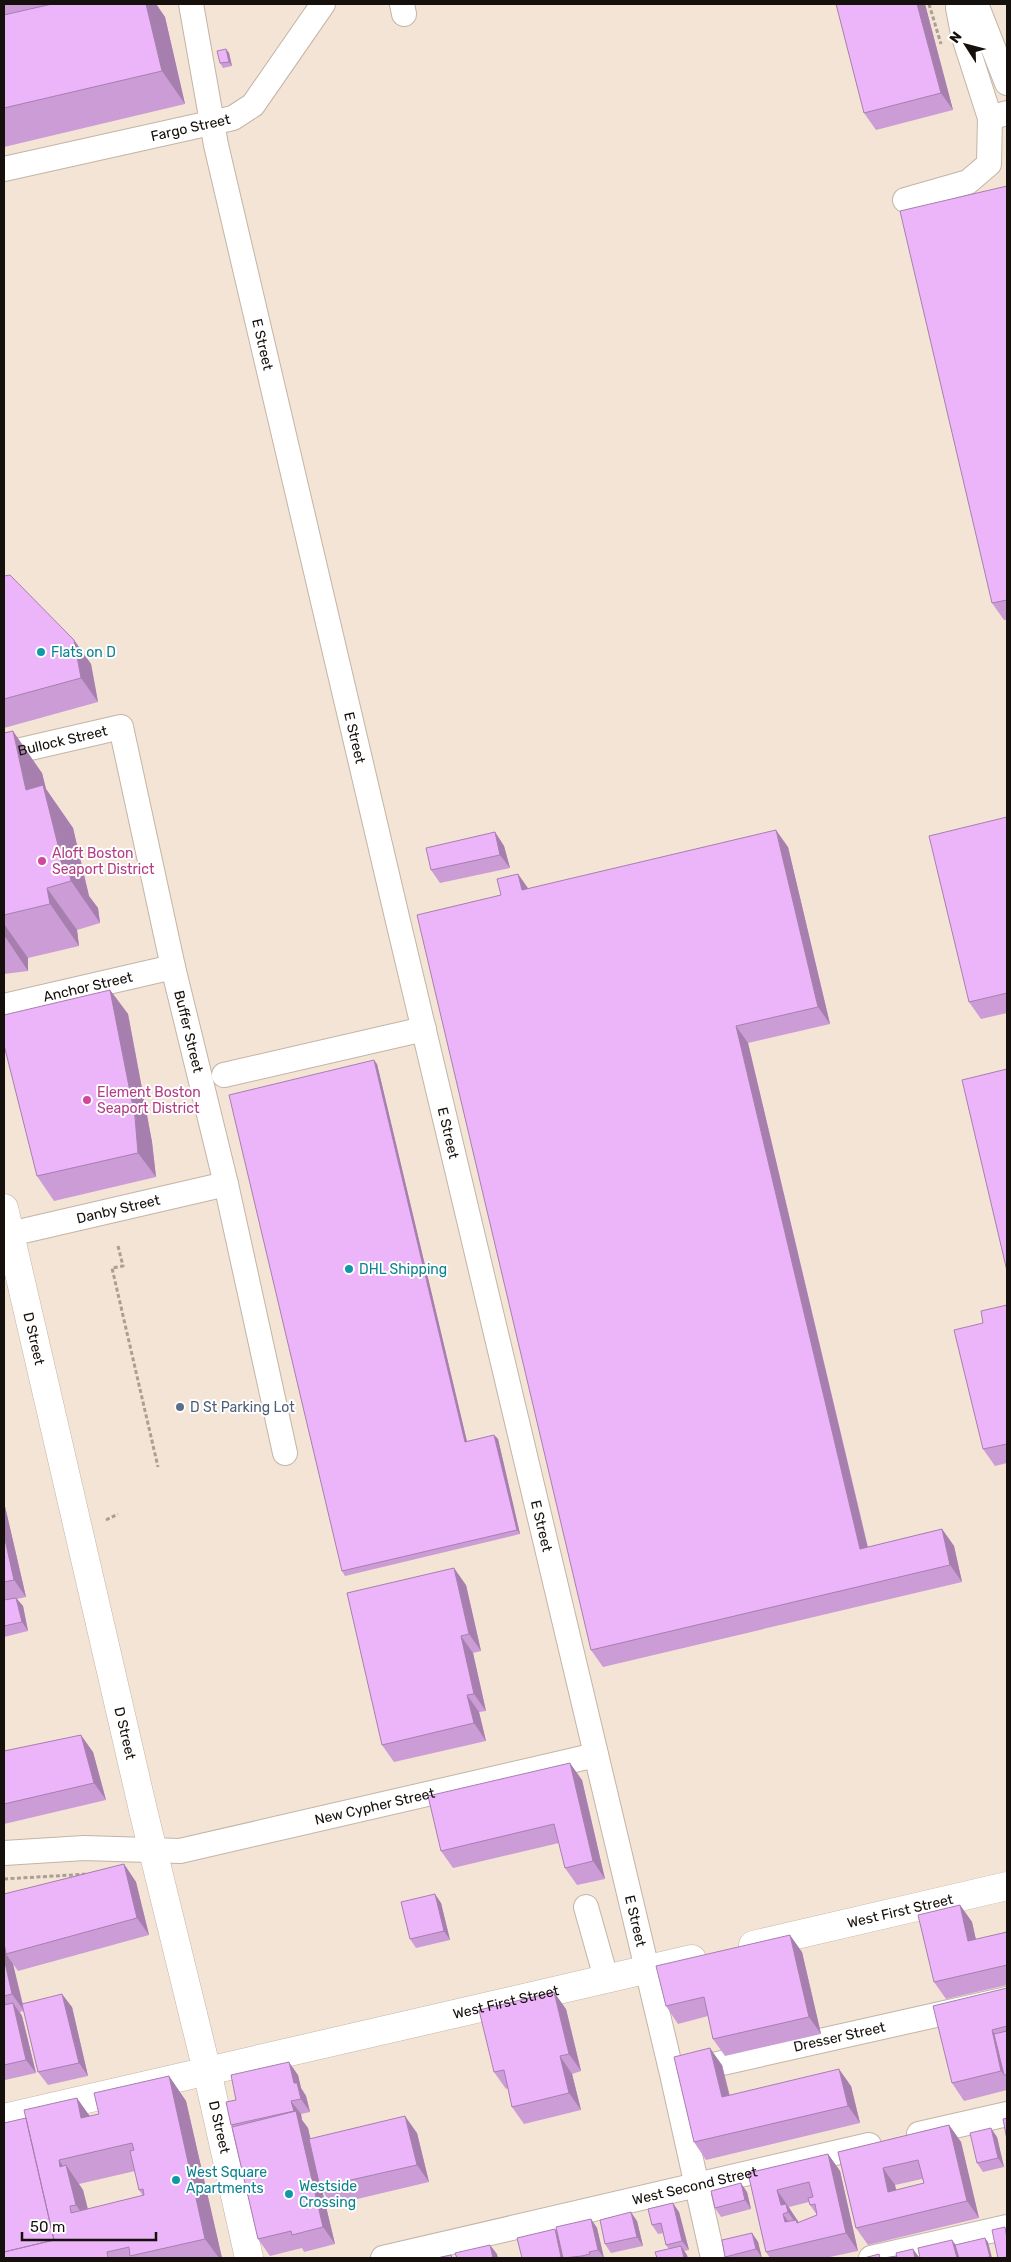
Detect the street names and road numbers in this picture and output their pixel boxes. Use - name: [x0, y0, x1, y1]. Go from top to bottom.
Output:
- street label: Fargo Street: [149, 111, 232, 145]
- street label: E Street: [248, 317, 277, 372]
- street label: E Street: [340, 710, 369, 766]
- street label: Bullock Street: [16, 722, 110, 760]
- street label: Anchor Street: [42, 969, 135, 1006]
- street label: Buffer Street: [170, 989, 207, 1075]
- street label: E Street: [433, 1105, 462, 1161]
- street label: Danby Street: [75, 1191, 162, 1227]
- street label: D Street: [19, 1311, 48, 1367]
- street label: E Street: [527, 1499, 556, 1554]
- street label: D Street: [110, 1705, 139, 1762]
- street label: New Cypher Street: [313, 1784, 437, 1829]
- street label: West First Street: [846, 1891, 955, 1932]
- street label: E Street: [621, 1894, 650, 1949]
- street label: West First Street: [451, 1982, 561, 2023]
- street label: Dresser Street: [792, 2018, 888, 2056]
- street label: D Street: [205, 2099, 233, 2156]
- street label: West Second Street: [631, 2163, 760, 2209]

